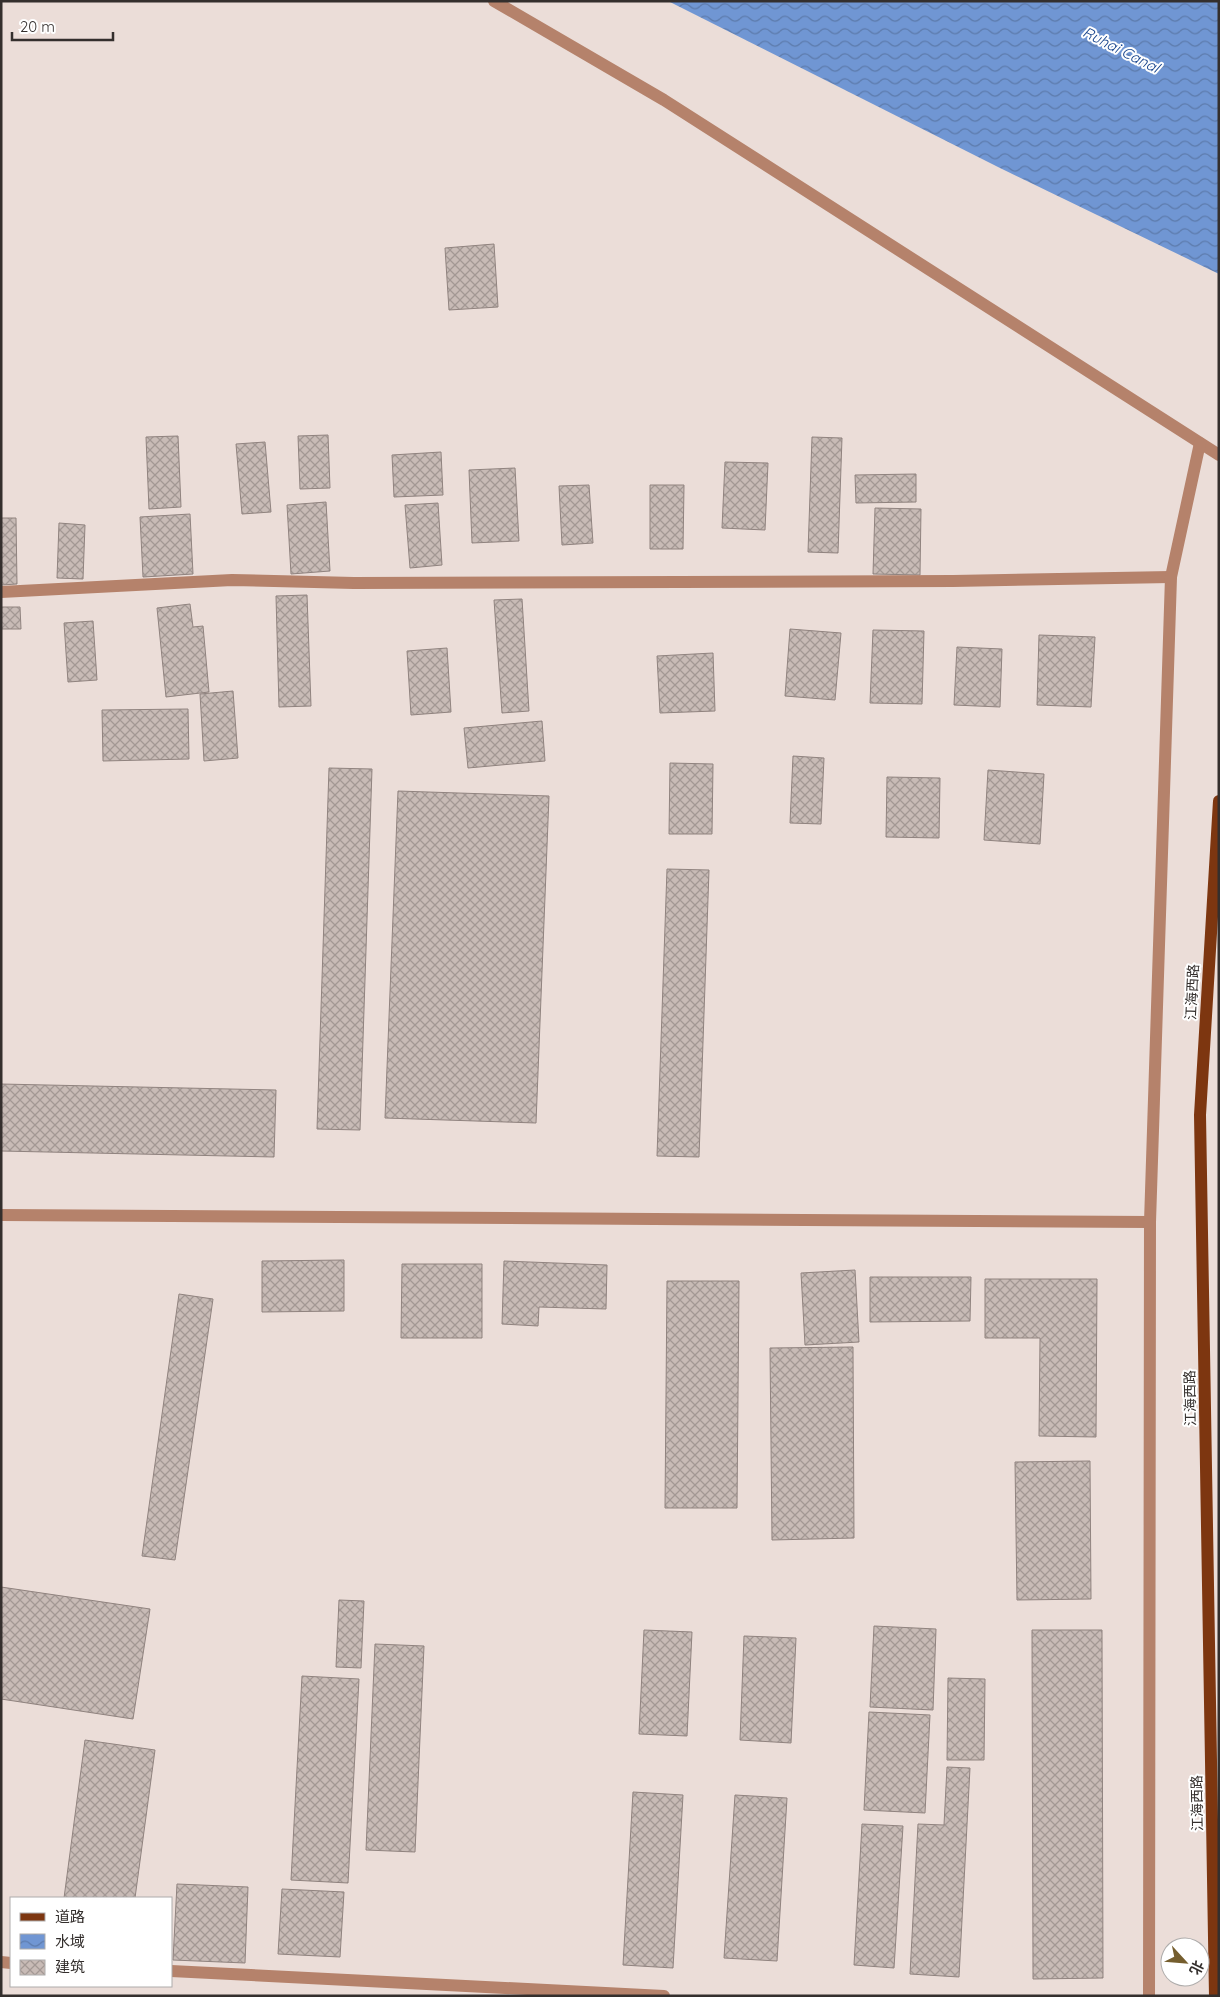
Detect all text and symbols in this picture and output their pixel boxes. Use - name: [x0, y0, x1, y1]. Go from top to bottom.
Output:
- scale bar: [12, 10, 114, 42]
- text: 20 m: [20, 17, 55, 36]
- water label: Ruhai Canal: [1080, 22, 1164, 78]
- street label: 江海西路: [1182, 964, 1202, 1020]
- street label: 江海西路: [1181, 1370, 1199, 1426]
- street label: 江海西路: [1188, 1775, 1206, 1831]
- legend: [10, 1897, 172, 1987]
- text: 道路: [55, 1907, 85, 1926]
- text: 水域: [55, 1932, 85, 1951]
- north arrow: [1160, 1937, 1210, 1987]
- text: 建筑: [55, 1957, 85, 1976]
- text: 北: [1186, 1957, 1208, 1978]

